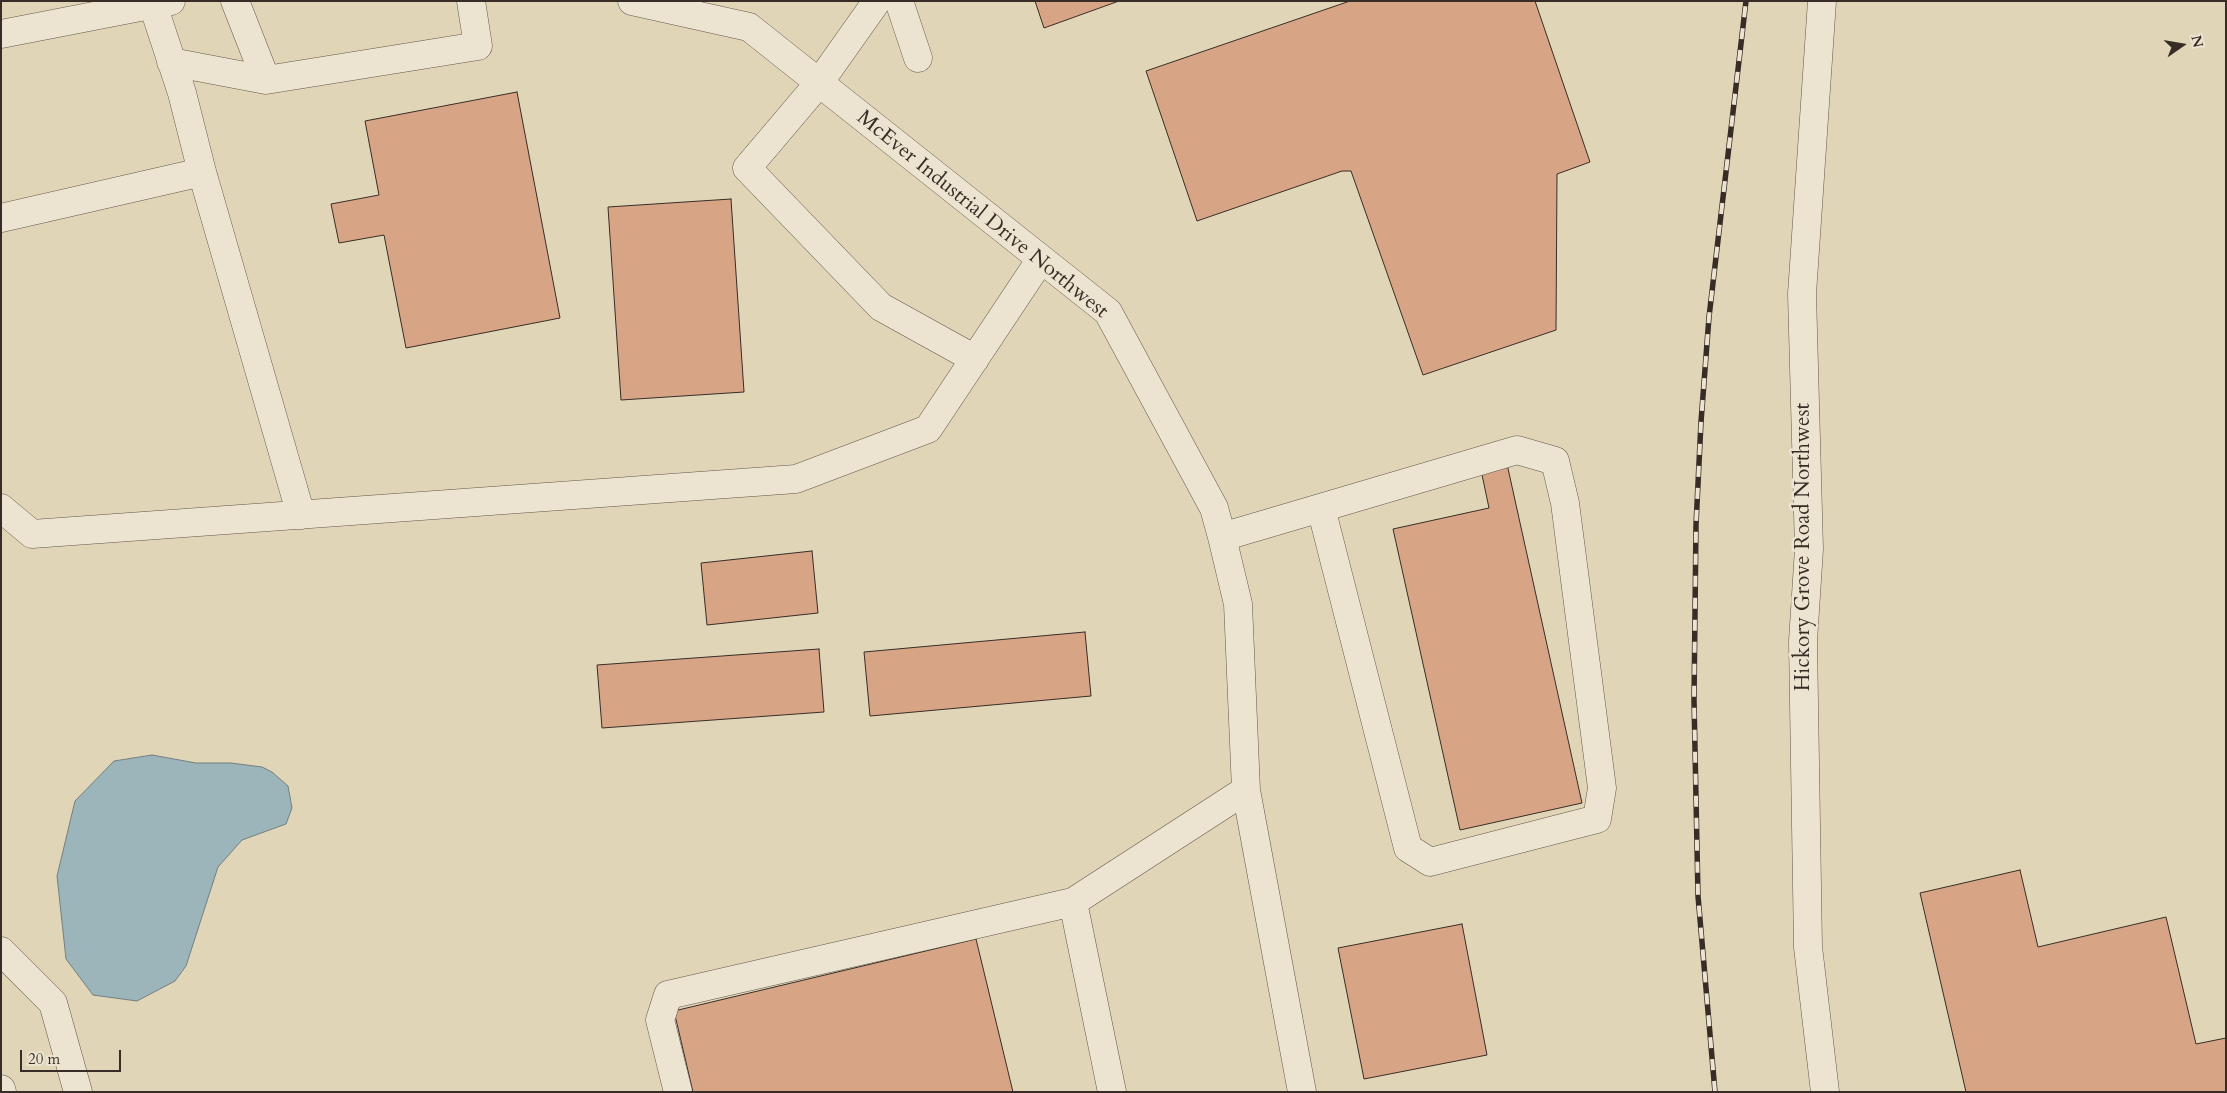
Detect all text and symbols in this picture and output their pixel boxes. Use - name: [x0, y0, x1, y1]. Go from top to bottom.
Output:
- north arrow: [2157, 20, 2207, 70]
- text: N: [2186, 33, 2208, 50]
- street label: McEver Industrial Drive Northwest: [851, 106, 1113, 324]
- street label: Hickory Grove Road Northwest: [1791, 403, 1817, 691]
- scale bar: [22, 1040, 124, 1072]
- text: 20 m: [28, 1049, 60, 1069]

